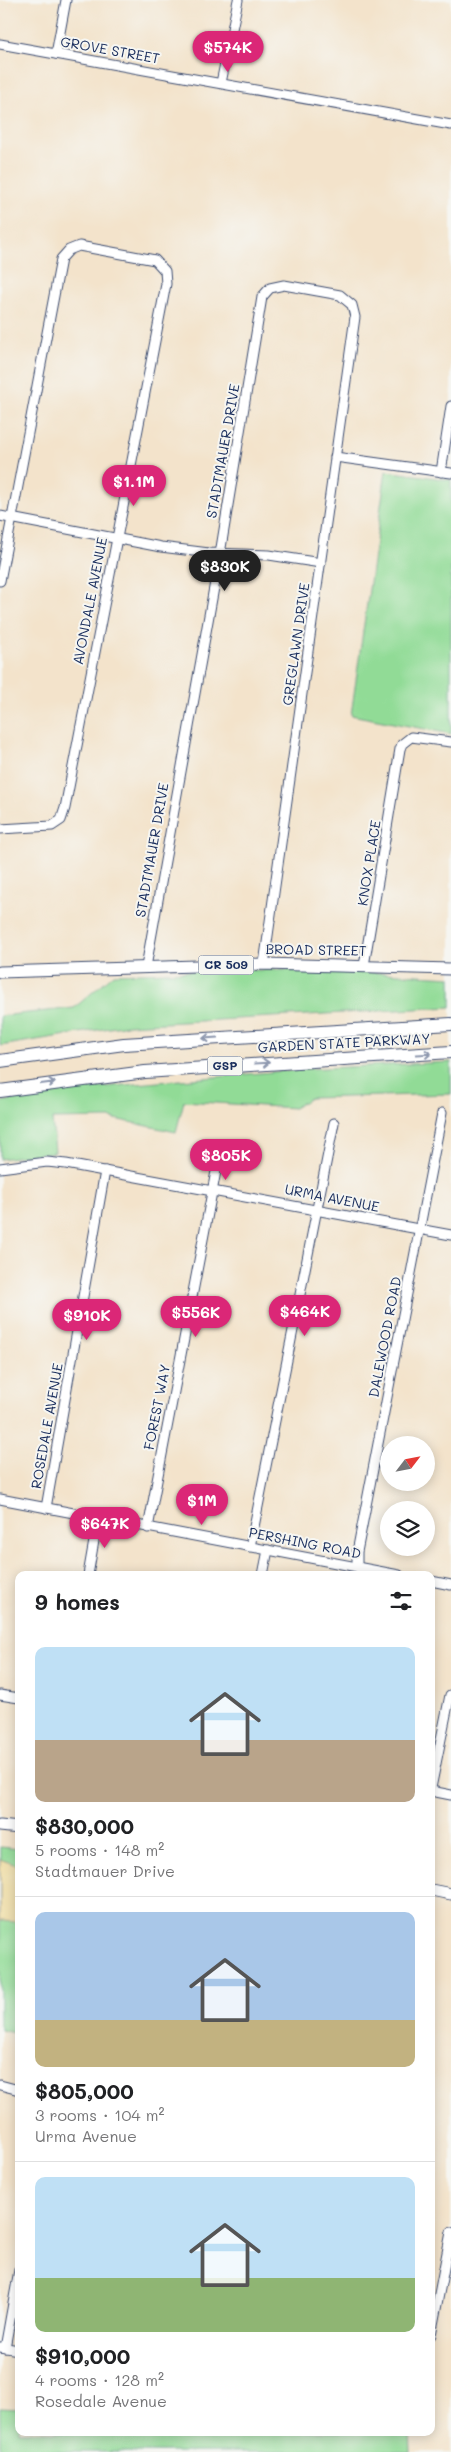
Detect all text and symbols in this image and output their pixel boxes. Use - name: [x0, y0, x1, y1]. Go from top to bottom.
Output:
- pin: $574K: [193, 30, 263, 73]
- street label: GROVE STREET: [59, 31, 161, 68]
- text: $574K: [204, 36, 252, 57]
- street label: STADTMAUER DRIVE: [201, 382, 244, 520]
- pin: $1.1M: [99, 464, 169, 507]
- text: $1.1M: [113, 470, 155, 491]
- street label: AVONDALE AVENUE: [68, 536, 111, 666]
- pin: $830K: [190, 550, 260, 592]
- text: $830K: [200, 555, 250, 576]
- street label: GREGLAWN DRIVE: [277, 581, 314, 706]
- street label: STADTMAUER DRIVE: [130, 781, 173, 919]
- street label: KNOX PLACE: [352, 819, 385, 907]
- street label: BROAD STREET: [265, 939, 367, 960]
- road number: CR 509: [198, 956, 254, 974]
- street label: GARDEN STATE PARKWAY: [257, 1028, 431, 1057]
- one-way arrow: [202, 1034, 218, 1043]
- one-way arrow: [416, 1049, 432, 1058]
- road number: GSP: [208, 1056, 242, 1076]
- one-way arrow: [254, 1059, 270, 1068]
- one-way arrow: [40, 1078, 56, 1088]
- pin: $805K: [191, 1138, 261, 1181]
- text: $805K: [201, 1144, 251, 1165]
- street label: URMA AVENUE: [283, 1179, 381, 1216]
- street label: DALEWOOD ROAD: [363, 1275, 406, 1399]
- pin: $464K: [270, 1294, 340, 1337]
- pin: $556K: [161, 1296, 231, 1338]
- pin: $910K: [52, 1298, 122, 1341]
- text: $464K: [280, 1300, 330, 1321]
- text: $556K: [172, 1301, 220, 1322]
- text: $910K: [63, 1304, 111, 1325]
- street label: ROSEDALE AVENUE: [26, 1362, 67, 1490]
- street label: FOREST WAY: [139, 1362, 174, 1452]
- north arrow: [380, 1436, 435, 1491]
- map controls: [380, 1436, 435, 1556]
- pin: $1M: [178, 1484, 226, 1526]
- text: $1M: [187, 1489, 217, 1510]
- button: layers: [380, 1501, 435, 1556]
- pin: $647K: [70, 1506, 140, 1549]
- text: $647K: [80, 1512, 130, 1533]
- street label: PERSHING ROAD: [247, 1522, 363, 1563]
- icon: filters: [387, 1587, 415, 1615]
- text: 9 homes: [35, 1588, 120, 1615]
- icon: home: [180, 1679, 270, 1769]
- text: $830,000: [35, 1812, 134, 1839]
- text: 5 rooms · 148 m²: [35, 1839, 164, 1860]
- text: Stadtmauer Drive: [35, 1860, 175, 1881]
- icon: home: [180, 1945, 270, 2035]
- text: $805,000: [35, 2077, 134, 2104]
- text: 3 rooms · 104 m²: [35, 2104, 165, 2125]
- text: Urma Avenue: [35, 2125, 137, 2146]
- icon: home: [180, 2210, 270, 2300]
- text: $910,000: [35, 2342, 130, 2369]
- text: 4 rooms · 128 m²: [35, 2369, 164, 2390]
- text: Rosedale Avenue: [35, 2390, 167, 2411]

